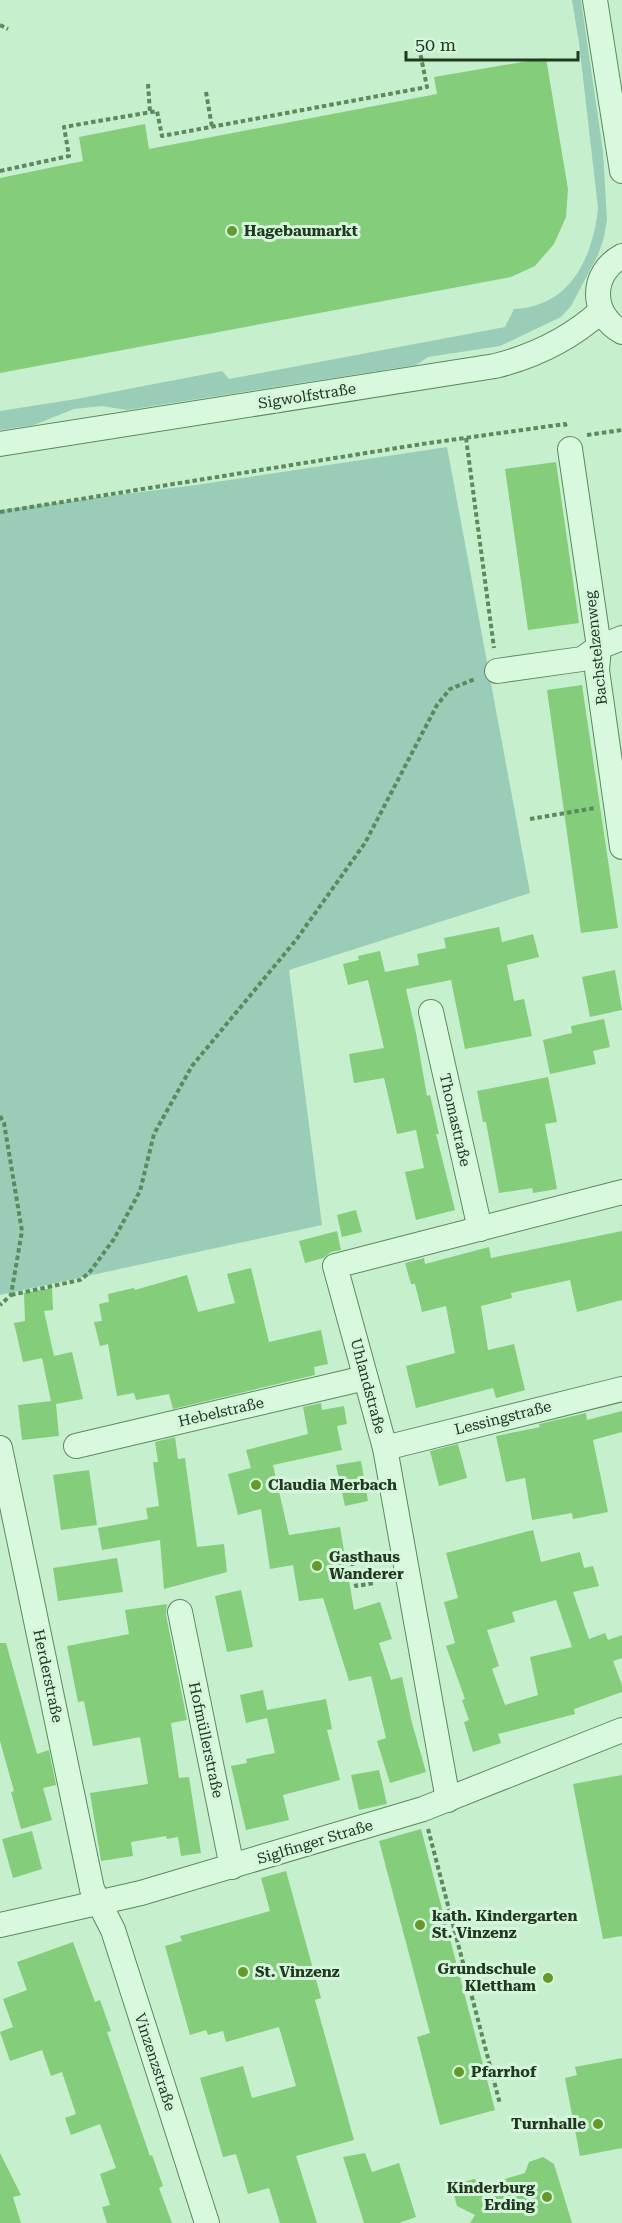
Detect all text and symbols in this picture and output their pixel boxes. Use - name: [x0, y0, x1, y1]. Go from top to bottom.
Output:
- scale bar: [406, 24, 578, 62]
- text: 50 m: [415, 34, 456, 55]
- place label: Hagebaumarkt: [244, 222, 358, 240]
- marker: Hagebaumarkt: [225, 224, 239, 238]
- street label: Sigwolfstraße: [257, 379, 357, 413]
- street label: Bachstelzenweg: [581, 589, 611, 706]
- street label: Thomastraße: [436, 1072, 474, 1168]
- street label: Uhlandstraße: [347, 1336, 389, 1436]
- street label: Hebelstraße: [176, 1393, 266, 1431]
- street label: Lessingstraße: [453, 1397, 553, 1439]
- place label: Claudia Merbach: [268, 1476, 397, 1494]
- marker: Claudia Merbach: [249, 1478, 263, 1492]
- place label: Gasthaus Wanderer: [329, 1548, 404, 1583]
- marker: Gasthaus Wanderer: [310, 1559, 324, 1573]
- street label: Herderstraße: [29, 1628, 67, 1724]
- street label: Hofmüllerstraße: [185, 1680, 227, 1800]
- street label: Siglfinger Straße: [255, 1816, 375, 1868]
- place label: kath. Kindergarten St. Vinzenz: [432, 1907, 577, 1942]
- marker: kath. Kindergarten St. Vinzenz: [413, 1918, 427, 1932]
- place label: Grundschule Klettham: [438, 1960, 537, 1995]
- place label: St. Vinzenz: [255, 1963, 340, 1981]
- marker: St. Vinzenz: [236, 1965, 250, 1979]
- marker: Grundschule Klettham: [541, 1971, 555, 1985]
- street label: Vinzenzstraße: [131, 2011, 179, 2113]
- place label: Pfarrhof: [471, 2063, 537, 2081]
- marker: Pfarrhof: [452, 2065, 466, 2079]
- place label: Turnhalle: [511, 2115, 586, 2133]
- marker: Turnhalle: [591, 2117, 605, 2131]
- place label: Kinderburg Erding: [447, 2179, 536, 2214]
- marker: Kinderburg Erding: [540, 2190, 554, 2204]

